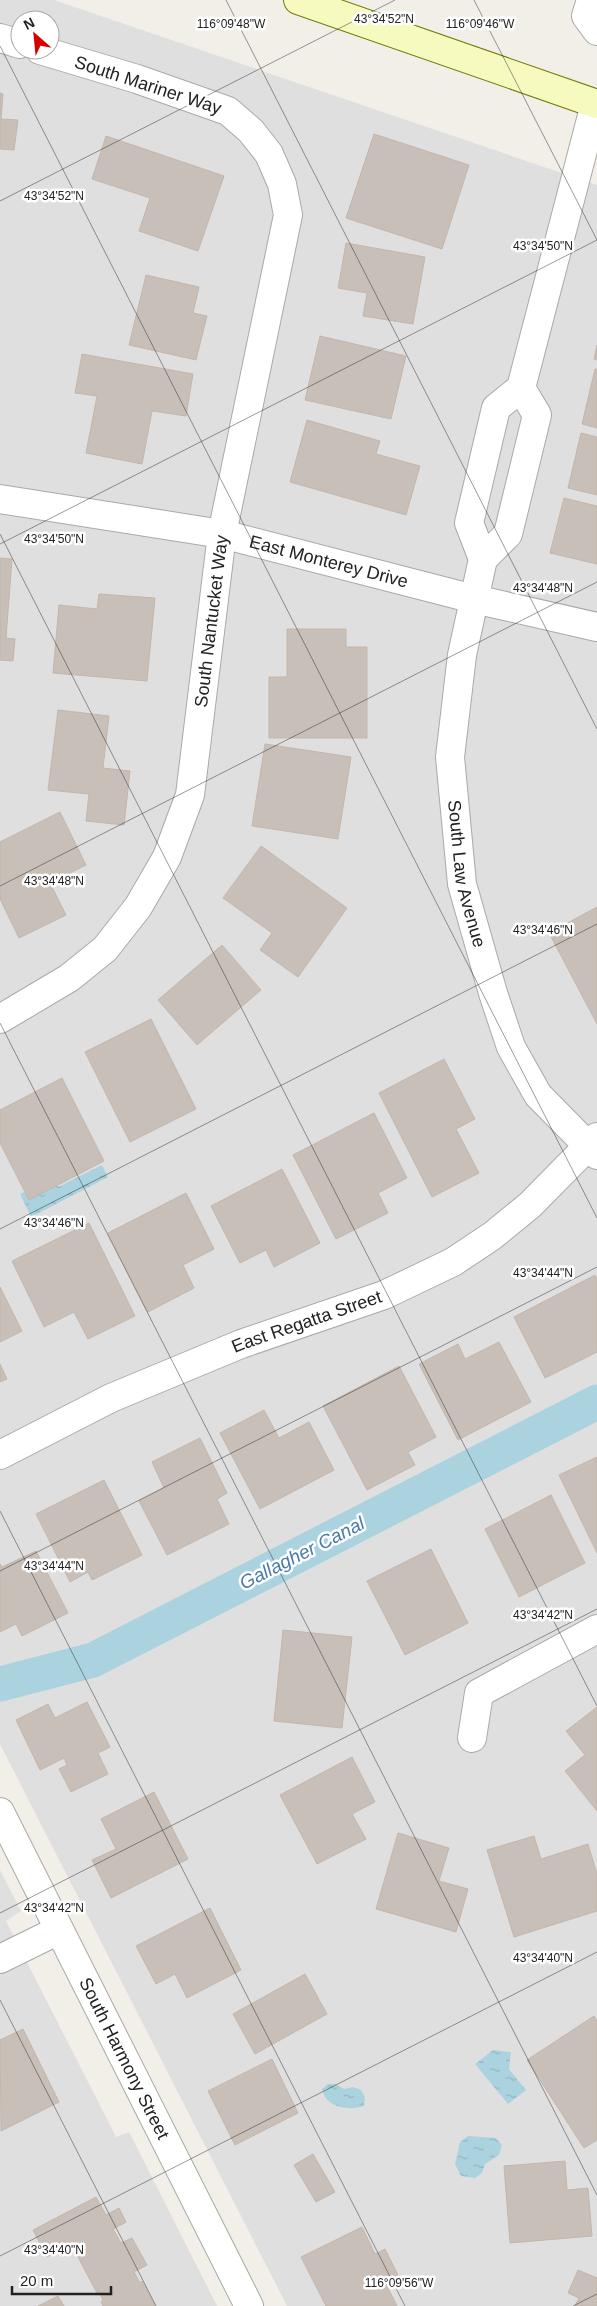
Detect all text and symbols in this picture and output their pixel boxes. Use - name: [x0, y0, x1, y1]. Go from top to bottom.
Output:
- north arrow: [10, 10, 60, 60]
- text: 43°34'52"N: [354, 12, 414, 26]
- text: N: [21, 14, 37, 33]
- text: 116°09'48"W: [197, 17, 266, 31]
- text: 116°09'46"W: [446, 17, 515, 31]
- street label: South Mariner Way: [72, 52, 224, 118]
- text: 43°34'52"N: [24, 189, 84, 203]
- text: 43°34'50"N: [513, 239, 573, 253]
- street label: East Monterey Drive: [247, 531, 410, 592]
- text: 43°34'50"N: [24, 532, 84, 546]
- street label: South Nantucket Way: [191, 534, 232, 708]
- text: 43°34'48"N: [513, 581, 573, 595]
- street label: South Law Avenue: [444, 799, 490, 950]
- text: 43°34'48"N: [24, 874, 84, 888]
- text: 43°34'46"N: [513, 923, 573, 937]
- text: 43°34'46"N: [24, 1216, 84, 1230]
- text: 43°34'44"N: [513, 1266, 573, 1280]
- street label: East Regatta Street: [229, 1287, 384, 1357]
- water label: Gallagher Canal: [236, 1512, 369, 1594]
- text: 43°34'44"N: [24, 1559, 84, 1573]
- text: 43°34'42"N: [513, 1608, 573, 1622]
- text: 43°34'42"N: [24, 1901, 84, 1915]
- text: 43°34'40"N: [513, 1951, 573, 1965]
- street label: South Harmony Street: [75, 1974, 173, 2143]
- text: 43°34'40"N: [24, 2243, 84, 2257]
- scale bar: [12, 2264, 111, 2296]
- text: 20 m: [20, 2272, 53, 2289]
- text: 116°09'56"W: [365, 2276, 434, 2290]

